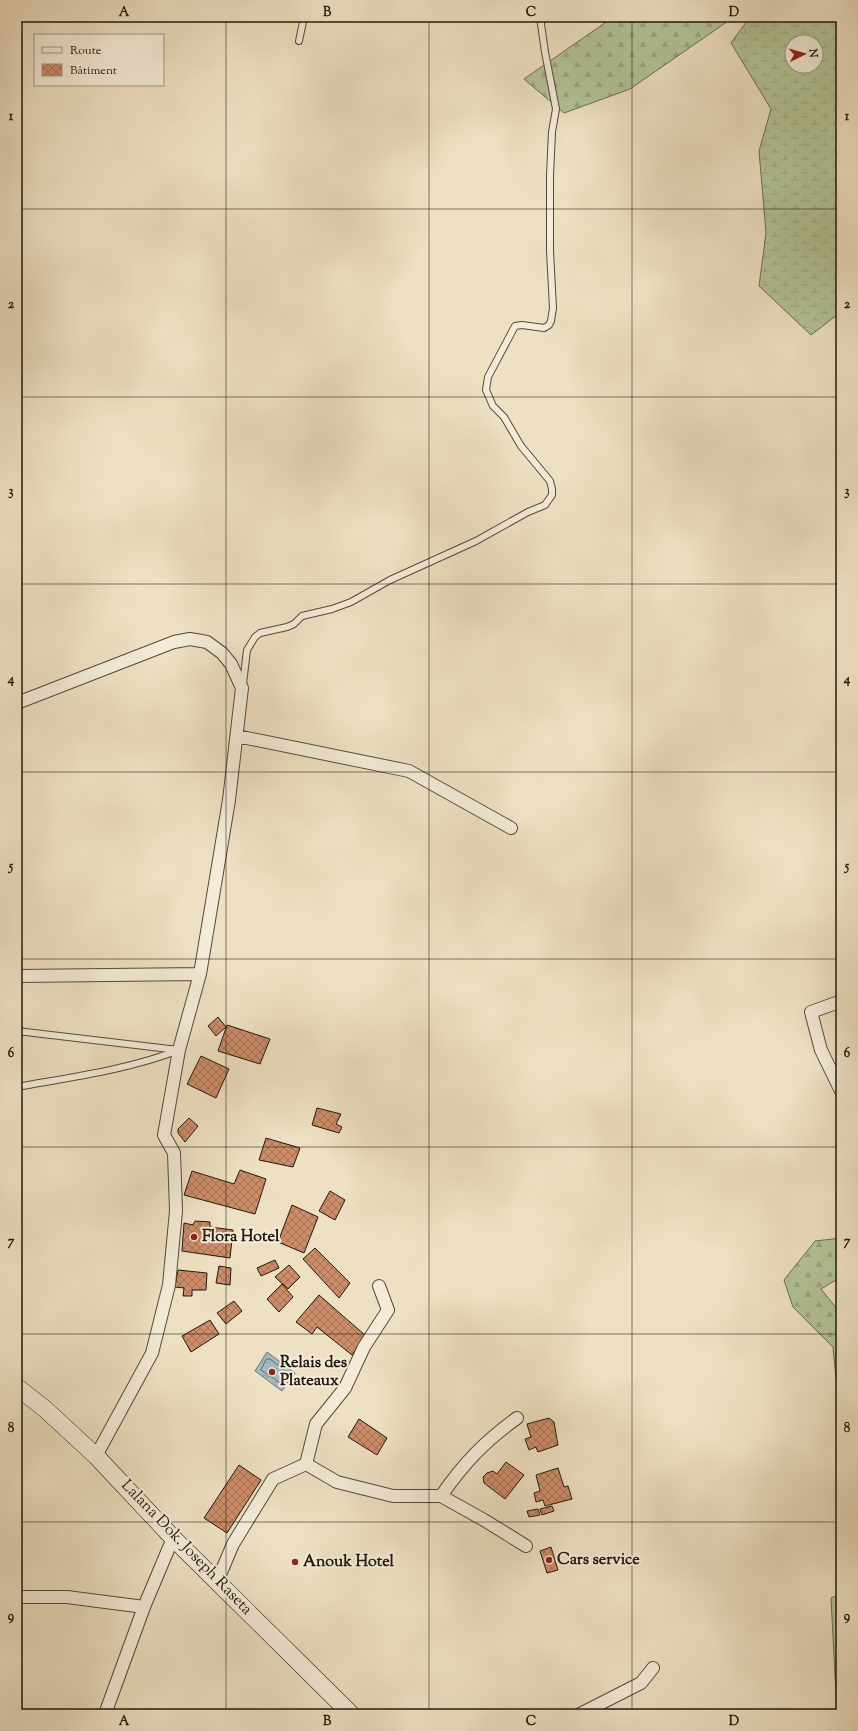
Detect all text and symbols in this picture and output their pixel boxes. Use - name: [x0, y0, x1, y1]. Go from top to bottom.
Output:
- text: A: [119, 4, 130, 22]
- text: B: [323, 4, 332, 22]
- text: C: [526, 4, 536, 22]
- text: D: [729, 4, 739, 22]
- legend: [34, 34, 164, 86]
- north arrow: [784, 34, 824, 74]
- text: Route: [70, 42, 102, 60]
- text: N: [805, 47, 821, 59]
- text: Bâtiment: [70, 62, 117, 80]
- text: 1: [9, 108, 14, 126]
- text: 1: [845, 108, 850, 126]
- text: 2: [8, 296, 15, 314]
- text: 2: [844, 296, 851, 314]
- text: 3: [8, 483, 14, 501]
- text: 3: [844, 483, 850, 501]
- text: 4: [7, 671, 15, 689]
- text: 4: [843, 671, 851, 689]
- text: 5: [8, 858, 14, 876]
- text: 5: [844, 858, 850, 876]
- text: 6: [8, 1045, 15, 1063]
- text: 6: [844, 1045, 851, 1063]
- place label: Flora Hotel: [202, 1226, 280, 1249]
- marker: Flora Hotel: [189, 1232, 199, 1242]
- text: 7: [8, 1233, 15, 1251]
- text: 7: [844, 1233, 851, 1251]
- place label: Relais des Plateaux: [280, 1352, 347, 1393]
- marker: Relais des Plateaux: [267, 1367, 277, 1377]
- text: 8: [8, 1420, 15, 1438]
- text: 8: [844, 1420, 851, 1438]
- street label: Lalana Dok. Joseph Raseta: [115, 1475, 257, 1621]
- place label: Cars service: [557, 1549, 640, 1572]
- place label: Anouk Hotel: [303, 1551, 395, 1574]
- marker: Cars service: [544, 1555, 554, 1565]
- marker: Anouk Hotel: [290, 1557, 300, 1567]
- text: 9: [8, 1608, 15, 1626]
- text: 9: [844, 1608, 851, 1626]
- text: A: [119, 1713, 130, 1731]
- text: B: [323, 1713, 332, 1731]
- text: C: [526, 1713, 536, 1731]
- text: D: [729, 1713, 739, 1731]

